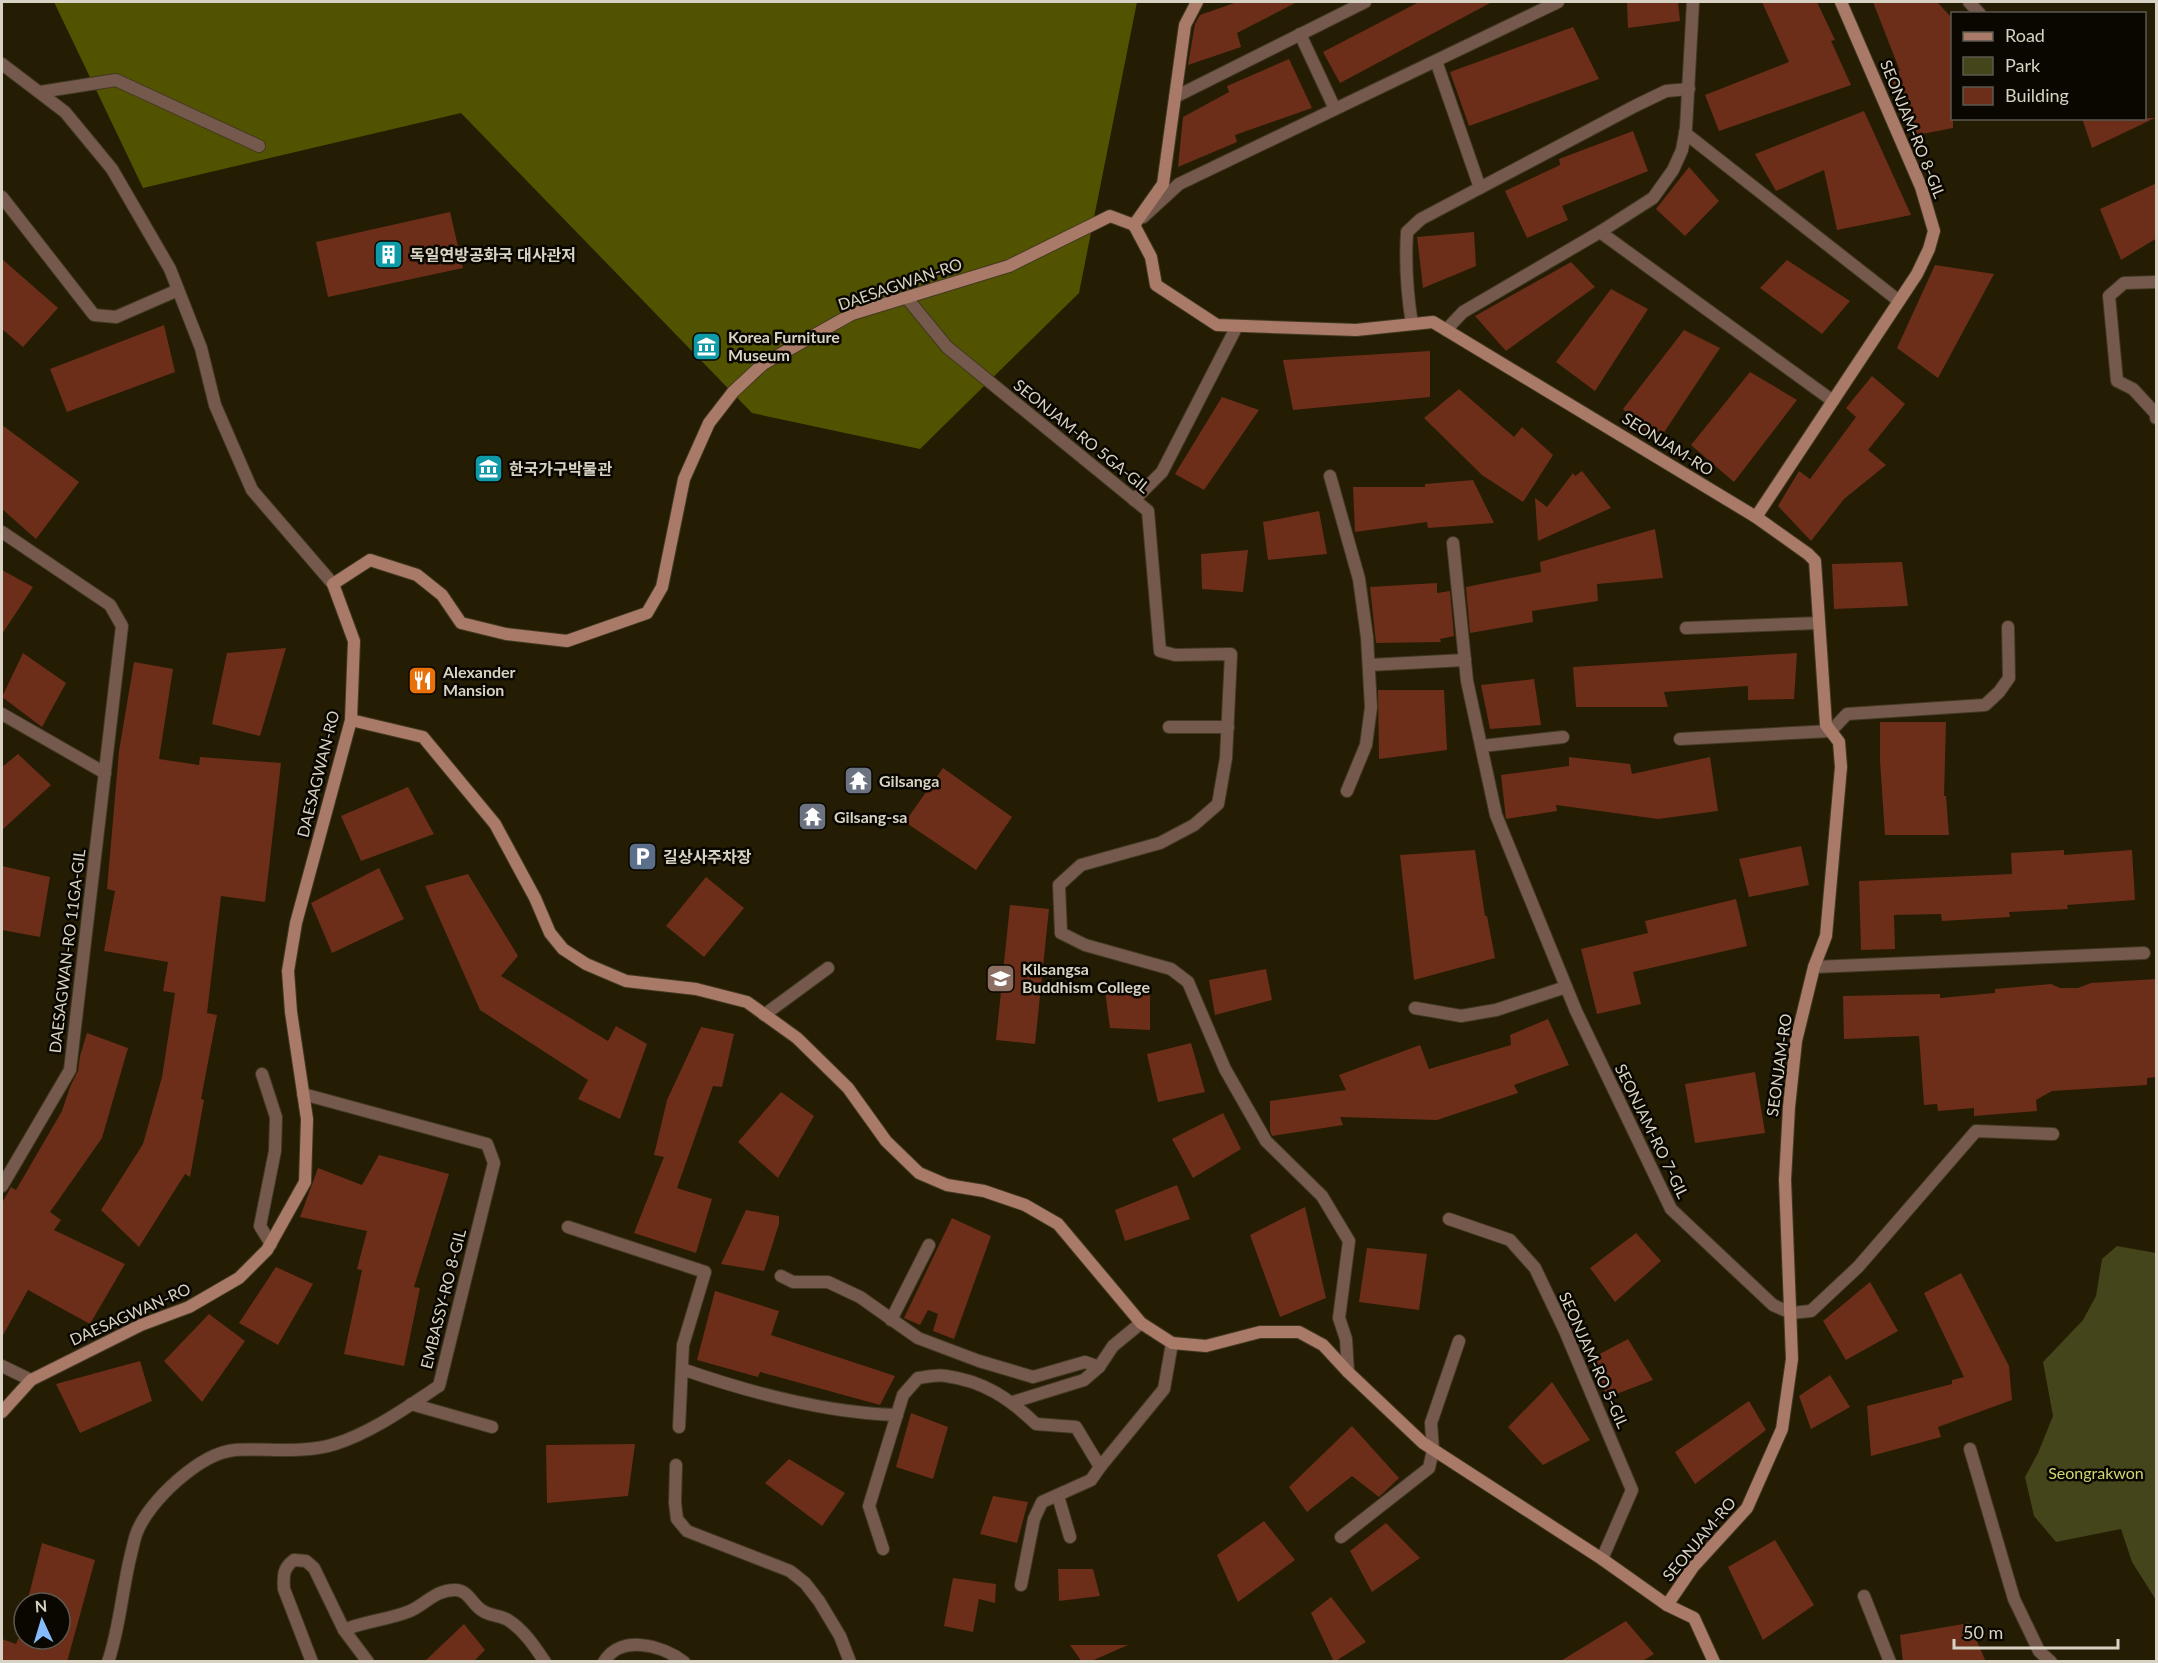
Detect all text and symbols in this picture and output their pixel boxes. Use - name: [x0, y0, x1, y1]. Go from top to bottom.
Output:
- legend: [1951, 12, 2146, 120]
- text: Road: [2005, 24, 2045, 46]
- text: Park: [2005, 54, 2041, 76]
- street label: SEONJAM-RO 8-GIL: [1877, 57, 1950, 201]
- text: Building: [2005, 84, 2069, 106]
- building icon: 독일연방공화국 대사관저: [373, 239, 405, 271]
- place label: 독일연방공화국 대사관저: [410, 245, 576, 264]
- street label: DAESAGWAN-RO: [835, 253, 965, 314]
- place label: Korea Furniture Museum: [728, 327, 840, 364]
- museum icon: Korea Furniture Museum: [691, 330, 723, 362]
- street label: SEONJAM-RO 5GA-GIL: [1010, 375, 1154, 496]
- street label: SEONJAM-RO: [1619, 408, 1717, 479]
- museum icon: 한국가구박물관: [472, 453, 504, 485]
- place label: 한국가구박물관: [509, 459, 612, 478]
- place label: Alexander Mansion: [442, 662, 516, 699]
- restaurant icon: Alexander Mansion: [406, 665, 438, 697]
- street label: DAESAGWAN-RO: [293, 708, 343, 839]
- temple icon: Gilsanga: [842, 765, 874, 797]
- place label: Gilsanga: [879, 771, 939, 790]
- temple icon: Gilsang-sa: [797, 801, 829, 833]
- place label: Gilsang-sa: [834, 807, 907, 826]
- parking icon: 길상사주차장: [626, 841, 658, 873]
- place label: 길상사주차장: [663, 847, 752, 866]
- street label: DAESAGWAN-RO 11GA-GIL: [45, 848, 88, 1054]
- place label: Kilsangsa Buddhism College: [1022, 959, 1150, 996]
- school or university icon: Kilsangsa Buddhism College: [985, 962, 1017, 994]
- street label: SEONJAM-RO: [1762, 1012, 1795, 1118]
- street label: SEONJAM-RO 7-GIL: [1612, 1060, 1693, 1201]
- street label: EMBASSY-RO 8-GIL: [416, 1227, 469, 1371]
- street label: DAESAGWAN-RO: [66, 1278, 193, 1349]
- street label: SEONJAM-RO 5-GIL: [1556, 1289, 1633, 1431]
- park label: Seongrakwon: [2048, 1463, 2144, 1482]
- street label: SEONJAM-RO: [1658, 1493, 1739, 1584]
- north arrow: [12, 1591, 72, 1651]
- text: N: [34, 1596, 48, 1615]
- scale bar: [1954, 1612, 2118, 1650]
- text: 50 m: [1963, 1621, 2003, 1643]

